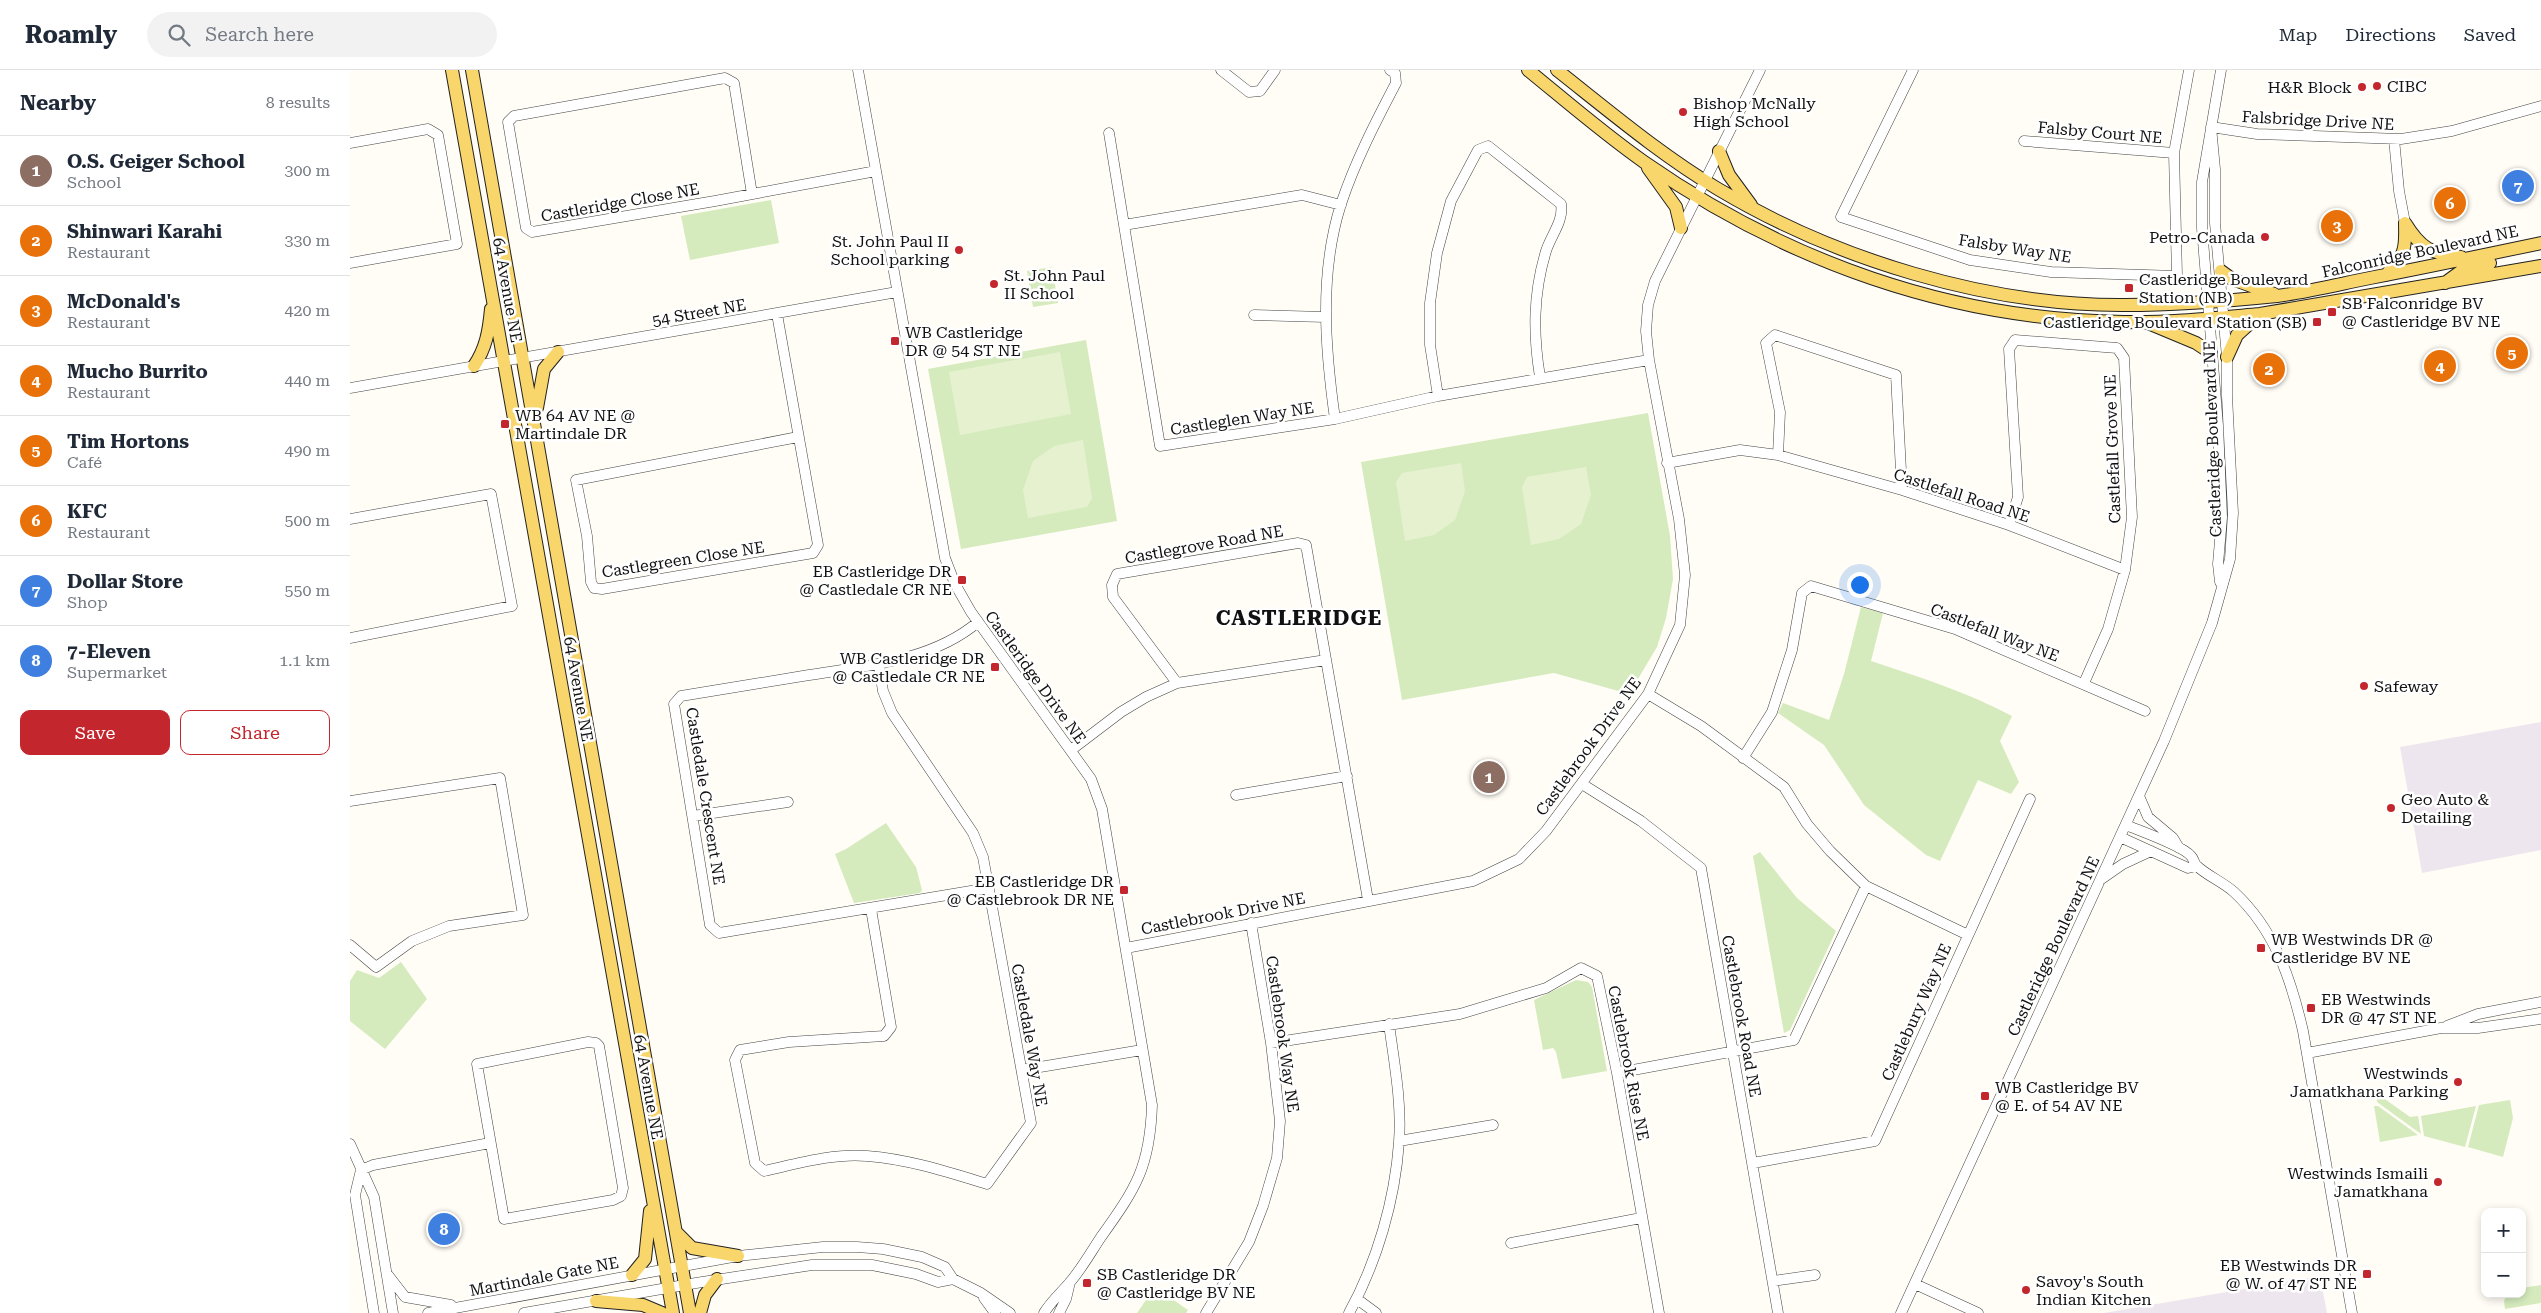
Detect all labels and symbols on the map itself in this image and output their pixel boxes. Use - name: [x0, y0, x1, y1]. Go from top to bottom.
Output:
- place label: CIBC: [2387, 77, 2427, 96]
- place label: H&R Block: [2267, 78, 2352, 97]
- marker: CIBC: [2371, 80, 2383, 92]
- marker: H&R Block: [2356, 81, 2368, 93]
- place label: Bishop McNally High School: [1693, 94, 1816, 131]
- marker: Bishop McNally High School: [1677, 106, 1689, 118]
- street label: Falsbridge Drive NE: [2241, 107, 2395, 134]
- street label: Falsby Court NE: [2037, 118, 2163, 147]
- pin: 7: [2502, 167, 2534, 205]
- street label: Castleridge Close NE: [539, 179, 701, 226]
- pin: 6: [2434, 184, 2466, 222]
- pin: 3: [2321, 207, 2353, 245]
- street label: Falconridge Boulevard NE: [2320, 221, 2520, 282]
- place label: Petro-Canada: [2149, 228, 2255, 247]
- street label: Falsby Way NE: [1957, 230, 2073, 267]
- marker: Petro-Canada: [2259, 231, 2271, 243]
- place label: St. John Paul II School parking: [831, 232, 950, 269]
- street label: 64 Avenue NE: [489, 236, 526, 344]
- marker: St. John Paul II School parking: [953, 244, 965, 256]
- place label: St. John Paul II School: [1004, 266, 1105, 303]
- place label: Castleridge Boulevard Station (NB): [2139, 270, 2308, 307]
- marker: St. John Paul II School: [988, 278, 1000, 290]
- marker: Castleridge Boulevard Station (NB): [2123, 282, 2135, 294]
- place label: SB Falconridge BV @ Castleridge BV NE: [2342, 294, 2500, 331]
- street label: 54 Street NE: [651, 295, 747, 330]
- marker: SB Falconridge BV @ Castleridge BV NE: [2326, 306, 2338, 318]
- place label: Castleridge Boulevard Station (SB): [2043, 313, 2307, 332]
- marker: Castleridge Boulevard Station (SB): [2311, 316, 2323, 328]
- place label: WB Castleridge DR @ 54 ST NE: [905, 323, 1023, 360]
- pin: 5: [2496, 334, 2528, 372]
- marker: WB Castleridge DR @ 54 ST NE: [889, 335, 901, 347]
- street label: Castleridge Boulevard NE: [2200, 340, 2225, 537]
- pin: 4: [2424, 347, 2456, 385]
- pin: 2: [2253, 350, 2285, 388]
- street label: Castlefall Grove NE: [2100, 374, 2125, 524]
- street label: Castleglen Way NE: [1169, 398, 1315, 439]
- place label: WB 64 AV NE @ Martindale DR: [515, 406, 635, 443]
- marker: WB 64 AV NE @ Martindale DR: [499, 418, 511, 430]
- street label: Castlefall Road NE: [1891, 464, 2032, 527]
- street label: Castlegrove Road NE: [1123, 521, 1285, 568]
- street label: Castlegreen Close NE: [600, 537, 766, 582]
- place label: EB Castleridge DR @ Castledale CR NE: [799, 562, 952, 599]
- your location: [1847, 572, 1873, 598]
- marker: EB Castleridge DR @ Castledale CR NE: [956, 574, 968, 586]
- street label: Castlefall Way NE: [1928, 599, 2062, 666]
- district label: CASTLERIDGE: [1216, 606, 1382, 630]
- street label: Castleridge Drive NE: [981, 607, 1090, 748]
- street label: 64 Avenue NE: [560, 635, 597, 743]
- place label: WB Castleridge DR @ Castledale CR NE: [832, 649, 985, 686]
- marker: WB Castleridge DR @ Castledale CR NE: [989, 661, 1001, 673]
- street label: Castlebrook Drive NE: [1532, 673, 1645, 819]
- place label: Safeway: [2374, 677, 2439, 696]
- marker: Safeway: [2358, 680, 2370, 692]
- street label: Castledale Crescent NE: [682, 706, 729, 886]
- pin: 1: [1473, 758, 1505, 796]
- place label: Geo Auto & Detailing: [2401, 790, 2489, 827]
- marker: Geo Auto & Detailing: [2385, 802, 2397, 814]
- street label: Castleridge Boulevard NE: [2003, 853, 2104, 1039]
- place label: EB Castleridge DR @ Castlebrook DR NE: [947, 872, 1114, 909]
- marker: EB Castleridge DR @ Castlebrook DR NE: [1118, 884, 1130, 896]
- street label: Castlebrook Drive NE: [1139, 888, 1307, 939]
- place label: WB Westwinds DR @ Castleridge BV NE: [2271, 930, 2433, 967]
- street label: Castlebrook Road NE: [1718, 934, 1765, 1099]
- street label: Castlebury Way NE: [1878, 941, 1955, 1084]
- marker: WB Westwinds DR @ Castleridge BV NE: [2255, 942, 2267, 954]
- street label: Castlebrook Way NE: [1262, 954, 1303, 1114]
- street label: Castledale Way NE: [1008, 962, 1051, 1108]
- street label: Castlebrook Rise NE: [1604, 984, 1653, 1142]
- place label: EB Westwinds DR @ 47 ST NE: [2321, 990, 2437, 1027]
- marker: EB Westwinds DR @ 47 ST NE: [2305, 1002, 2317, 1014]
- street label: 64 Avenue NE: [630, 1033, 667, 1141]
- place label: Westwinds Jamatkhana Parking: [2290, 1064, 2449, 1101]
- marker: Westwinds Jamatkhana Parking: [2452, 1076, 2464, 1088]
- place label: WB Castleridge BV @ E. of 54 AV NE: [1995, 1078, 2139, 1115]
- marker: WB Castleridge BV @ E. of 54 AV NE: [1979, 1090, 1991, 1102]
- place label: Westwinds Ismaili Jamatkhana: [2287, 1164, 2428, 1201]
- marker: Westwinds Ismaili Jamatkhana: [2432, 1176, 2444, 1188]
- pin: 8: [428, 1210, 460, 1248]
- street label: Martindale Gate NE: [468, 1253, 620, 1300]
- place label: EB Westwinds DR @ W. of 47 ST NE: [2220, 1256, 2357, 1293]
- place label: SB Castleridge DR @ Castleridge BV NE: [1097, 1265, 1255, 1302]
- marker: EB Westwinds DR @ W. of 47 ST NE: [2361, 1268, 2373, 1280]
- place label: Savoy's South Indian Kitchen: [2036, 1272, 2152, 1309]
- marker: SB Castleridge DR @ Castleridge BV NE: [1081, 1277, 1093, 1289]
- marker: Savoy's South Indian Kitchen: [2020, 1284, 2032, 1296]

